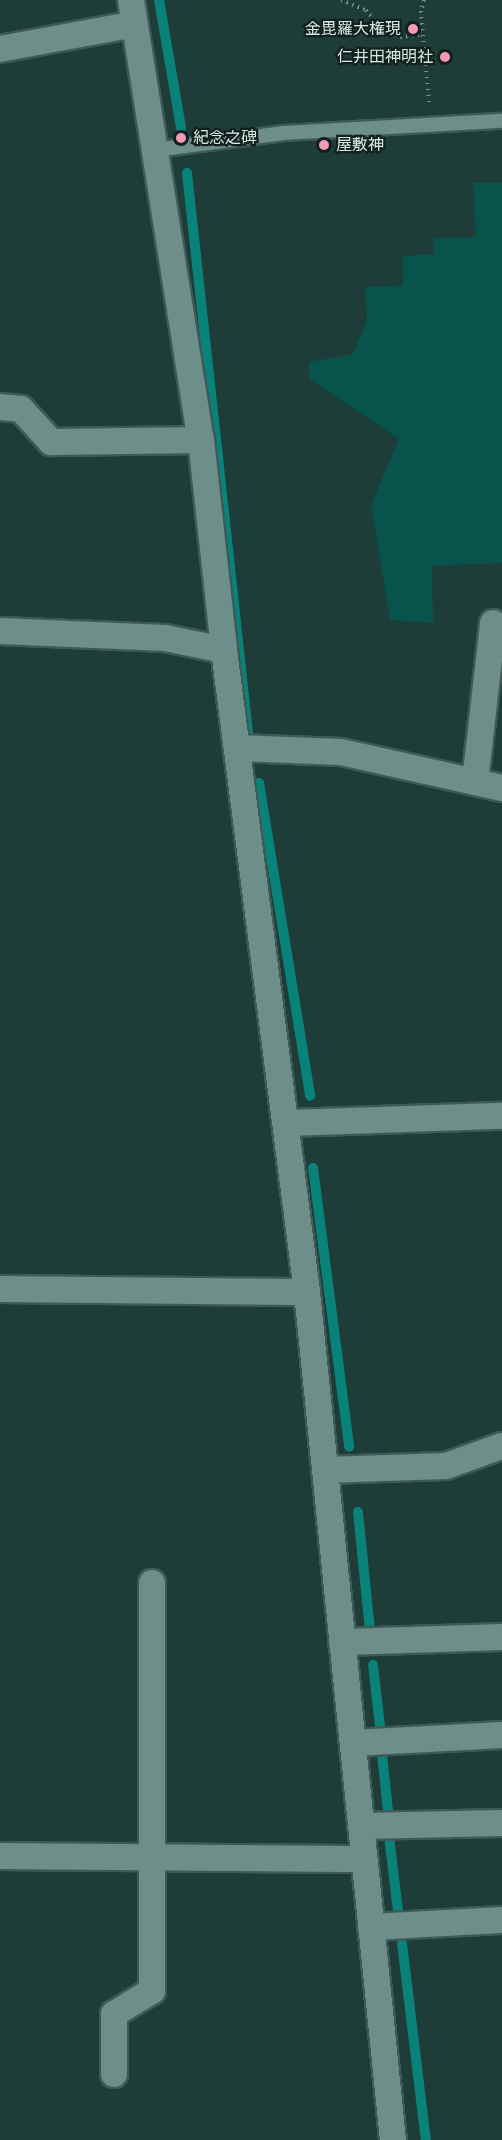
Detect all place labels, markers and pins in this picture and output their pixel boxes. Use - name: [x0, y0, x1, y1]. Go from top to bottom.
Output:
- place label: 金毘羅大権現: [305, 19, 401, 39]
- marker: 金毘羅大権現: [406, 22, 420, 36]
- place label: 仁井田神明社: [337, 47, 433, 67]
- marker: 仁井田神明社: [438, 50, 452, 64]
- place label: 紀念之碑: [193, 128, 257, 148]
- marker: 紀念之碑: [174, 131, 188, 145]
- place label: 屋敷神: [336, 135, 384, 155]
- marker: 屋敷神: [317, 138, 331, 152]

